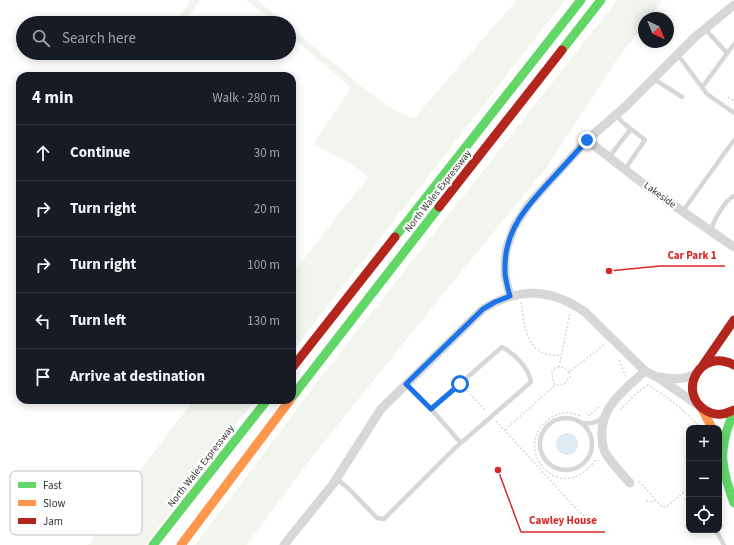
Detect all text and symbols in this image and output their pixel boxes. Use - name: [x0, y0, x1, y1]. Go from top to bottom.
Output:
- north arrow: [638, 12, 674, 48]
- search box: [16, 16, 296, 60]
- icon: search: [30, 27, 52, 49]
- text: Search here: [62, 28, 136, 49]
- text: 4 min: [32, 86, 73, 110]
- text: Walk · 280 m: [212, 89, 280, 107]
- route end: [578, 131, 596, 149]
- icon: ahead: [32, 142, 54, 164]
- text: Continue: [70, 142, 130, 163]
- text: 30 m: [254, 144, 280, 162]
- street label: North Wales Expressway: [401, 147, 475, 235]
- street label: Lakeside: [641, 179, 679, 211]
- icon: right: [32, 198, 54, 220]
- text: Turn right: [70, 198, 136, 219]
- text: 20 m: [254, 200, 280, 218]
- callout: Car Park 1: [660, 243, 725, 266]
- text: Car Park 1: [667, 248, 717, 263]
- icon: right: [32, 254, 54, 276]
- text: Turn right: [70, 254, 136, 275]
- text: 100 m: [247, 256, 280, 274]
- icon: left: [32, 310, 54, 332]
- text: Turn left: [70, 310, 126, 331]
- text: 130 m: [247, 312, 280, 330]
- icon: arrive: [32, 366, 54, 388]
- text: Arrive at destination: [70, 366, 205, 387]
- route start: [451, 375, 469, 393]
- street label: North Wales Expressway: [164, 422, 238, 510]
- map controls: [686, 425, 722, 533]
- button: +: [686, 425, 722, 461]
- button: −: [686, 461, 722, 497]
- legend: [10, 471, 142, 535]
- text: Fast: [43, 478, 62, 493]
- text: Slow: [43, 496, 66, 511]
- button: locate: [686, 497, 722, 533]
- callout: Cawley House: [521, 509, 605, 532]
- text: Cawley House: [529, 513, 597, 528]
- text: Jam: [43, 514, 63, 529]

